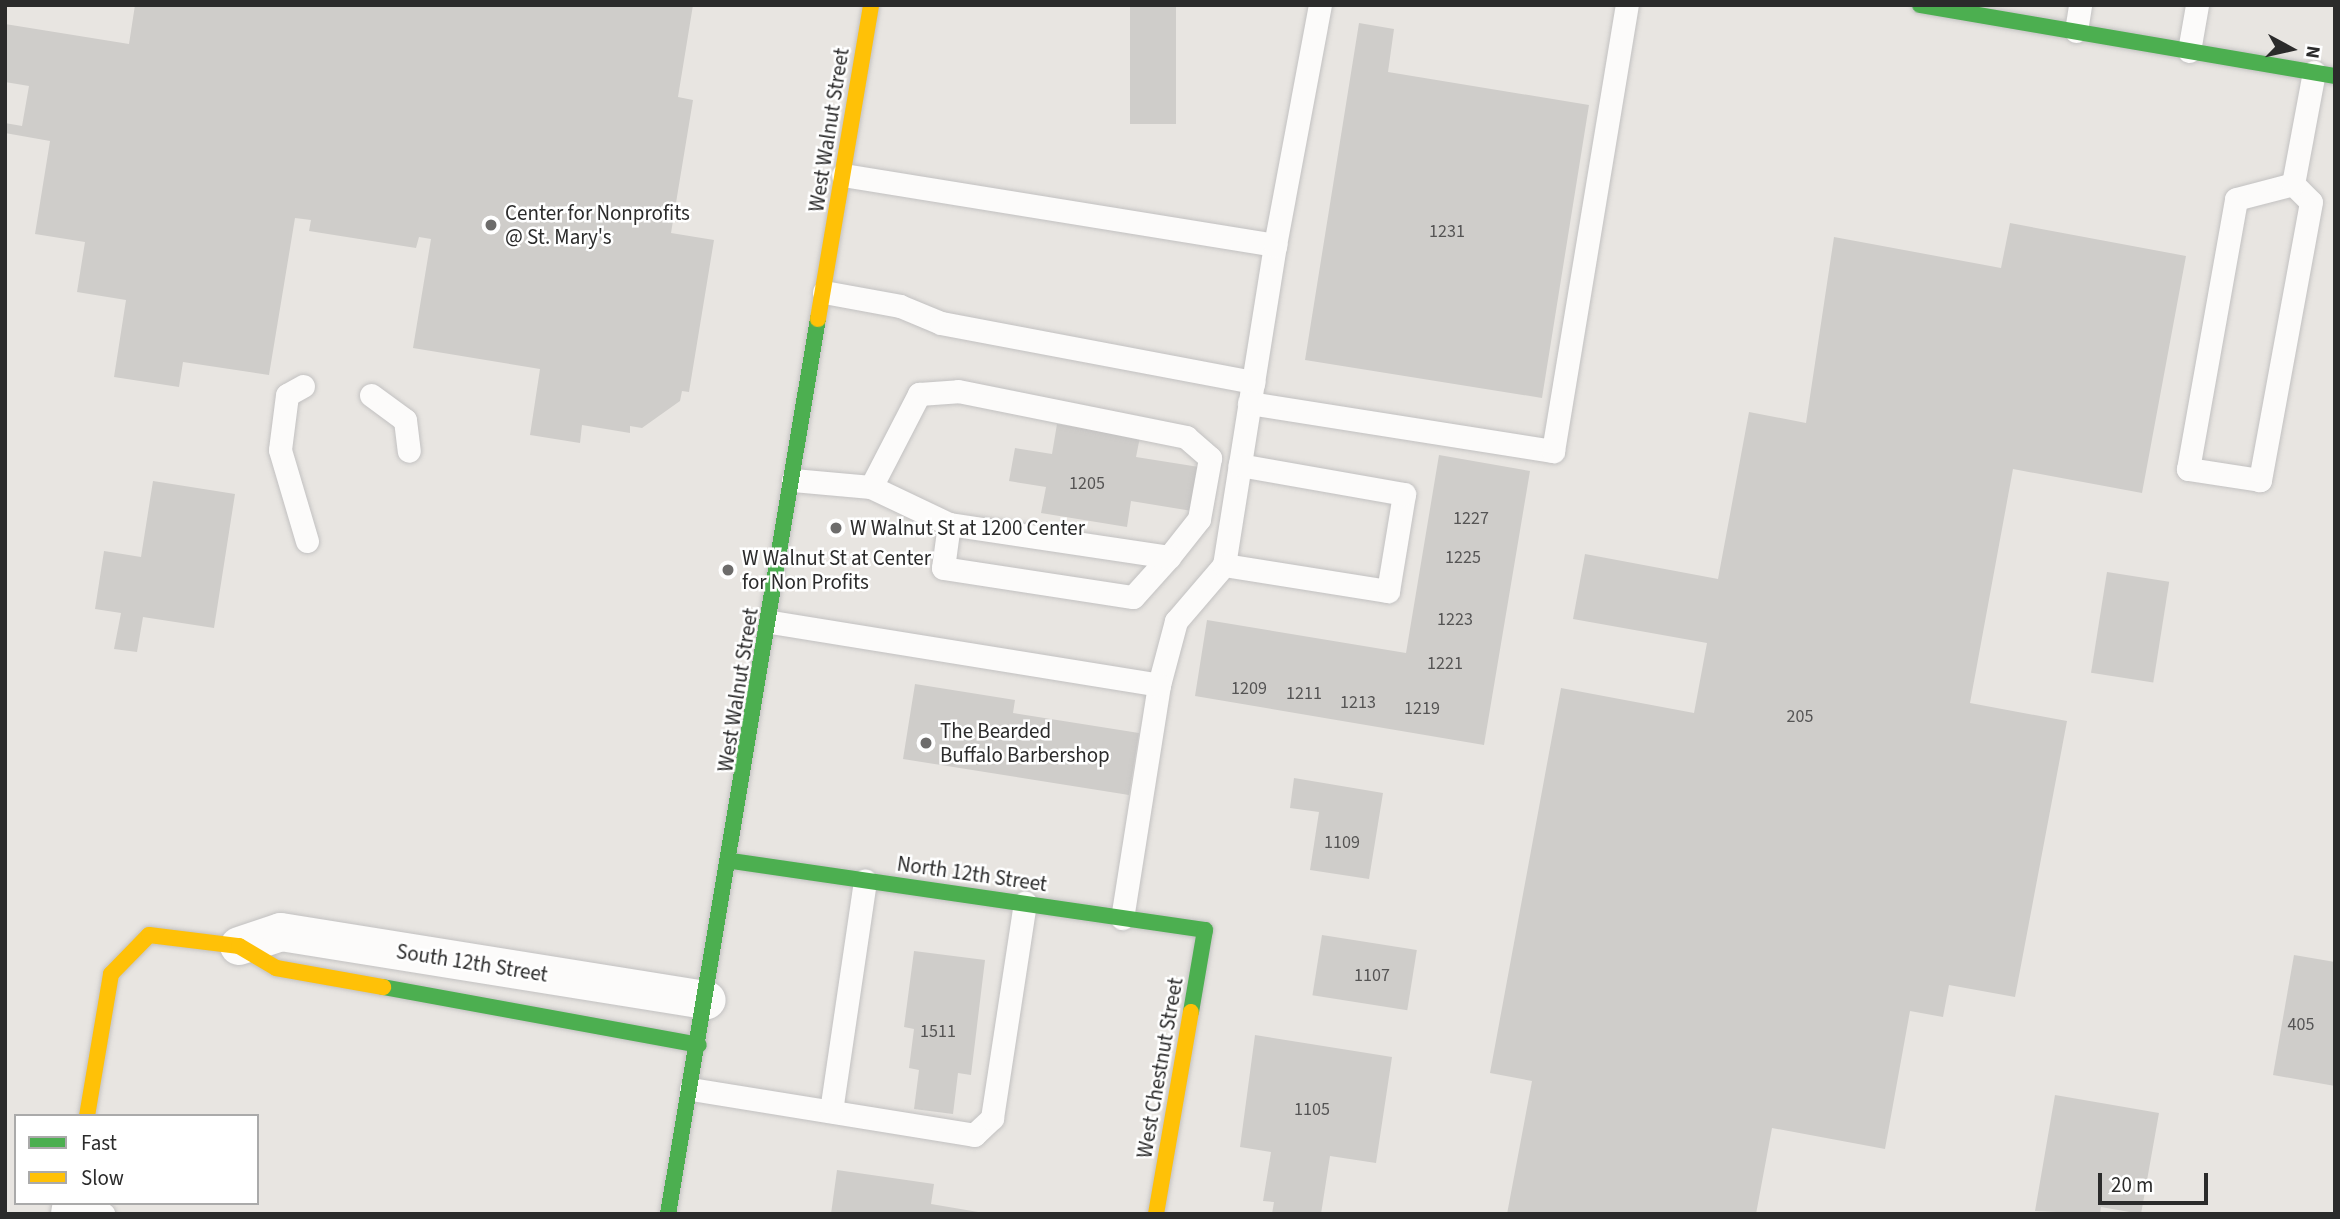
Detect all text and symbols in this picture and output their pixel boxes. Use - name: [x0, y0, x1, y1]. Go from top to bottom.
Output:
- north arrow: [2256, 14, 2326, 84]
- text: N: [2298, 44, 2327, 60]
- street label: West Walnut Street: [804, 46, 854, 214]
- place label: Center for Nonprofits @ St. Mary's: [505, 200, 690, 250]
- marker: Center for Nonprofits @ St. Mary's: [483, 217, 499, 233]
- house number: 1231: [1429, 221, 1465, 243]
- house number: 1205: [1069, 473, 1105, 495]
- house number: 1227: [1453, 508, 1489, 530]
- place label: W Walnut St at 1200 Center: [850, 515, 1085, 541]
- marker: W Walnut St at 1200 Center: [828, 520, 844, 536]
- place label: W Walnut St at Center for Non Profits: [742, 545, 931, 595]
- house number: 1225: [1445, 547, 1481, 569]
- marker: W Walnut St at Center for Non Profits: [720, 562, 736, 578]
- street label: West Walnut Street: [713, 606, 763, 774]
- house number: 1223: [1437, 609, 1473, 631]
- house number: 1221: [1427, 653, 1463, 675]
- house number: 1209: [1231, 678, 1267, 700]
- house number: 1211: [1286, 683, 1322, 705]
- house number: 1213: [1340, 692, 1376, 714]
- house number: 1219: [1404, 698, 1440, 720]
- house number: 205: [1787, 706, 1813, 728]
- place label: The Bearded Buffalo Barbershop: [940, 718, 1110, 768]
- marker: The Bearded Buffalo Barbershop: [918, 735, 934, 751]
- house number: 1109: [1324, 832, 1360, 854]
- street label: North 12th Street: [895, 851, 1049, 897]
- street label: South 12th Street: [394, 939, 550, 987]
- house number: 1107: [1354, 965, 1390, 987]
- street label: West Chestnut Street: [1132, 976, 1188, 1160]
- house number: 405: [2288, 1014, 2314, 1036]
- house number: 1511: [920, 1021, 956, 1043]
- house number: 1105: [1294, 1099, 1330, 1121]
- legend: [14, 1114, 259, 1205]
- text: Fast: [81, 1128, 117, 1158]
- scale bar: [2102, 1160, 2212, 1204]
- text: Slow: [81, 1163, 124, 1193]
- text: 20 m: [2111, 1170, 2153, 1200]

